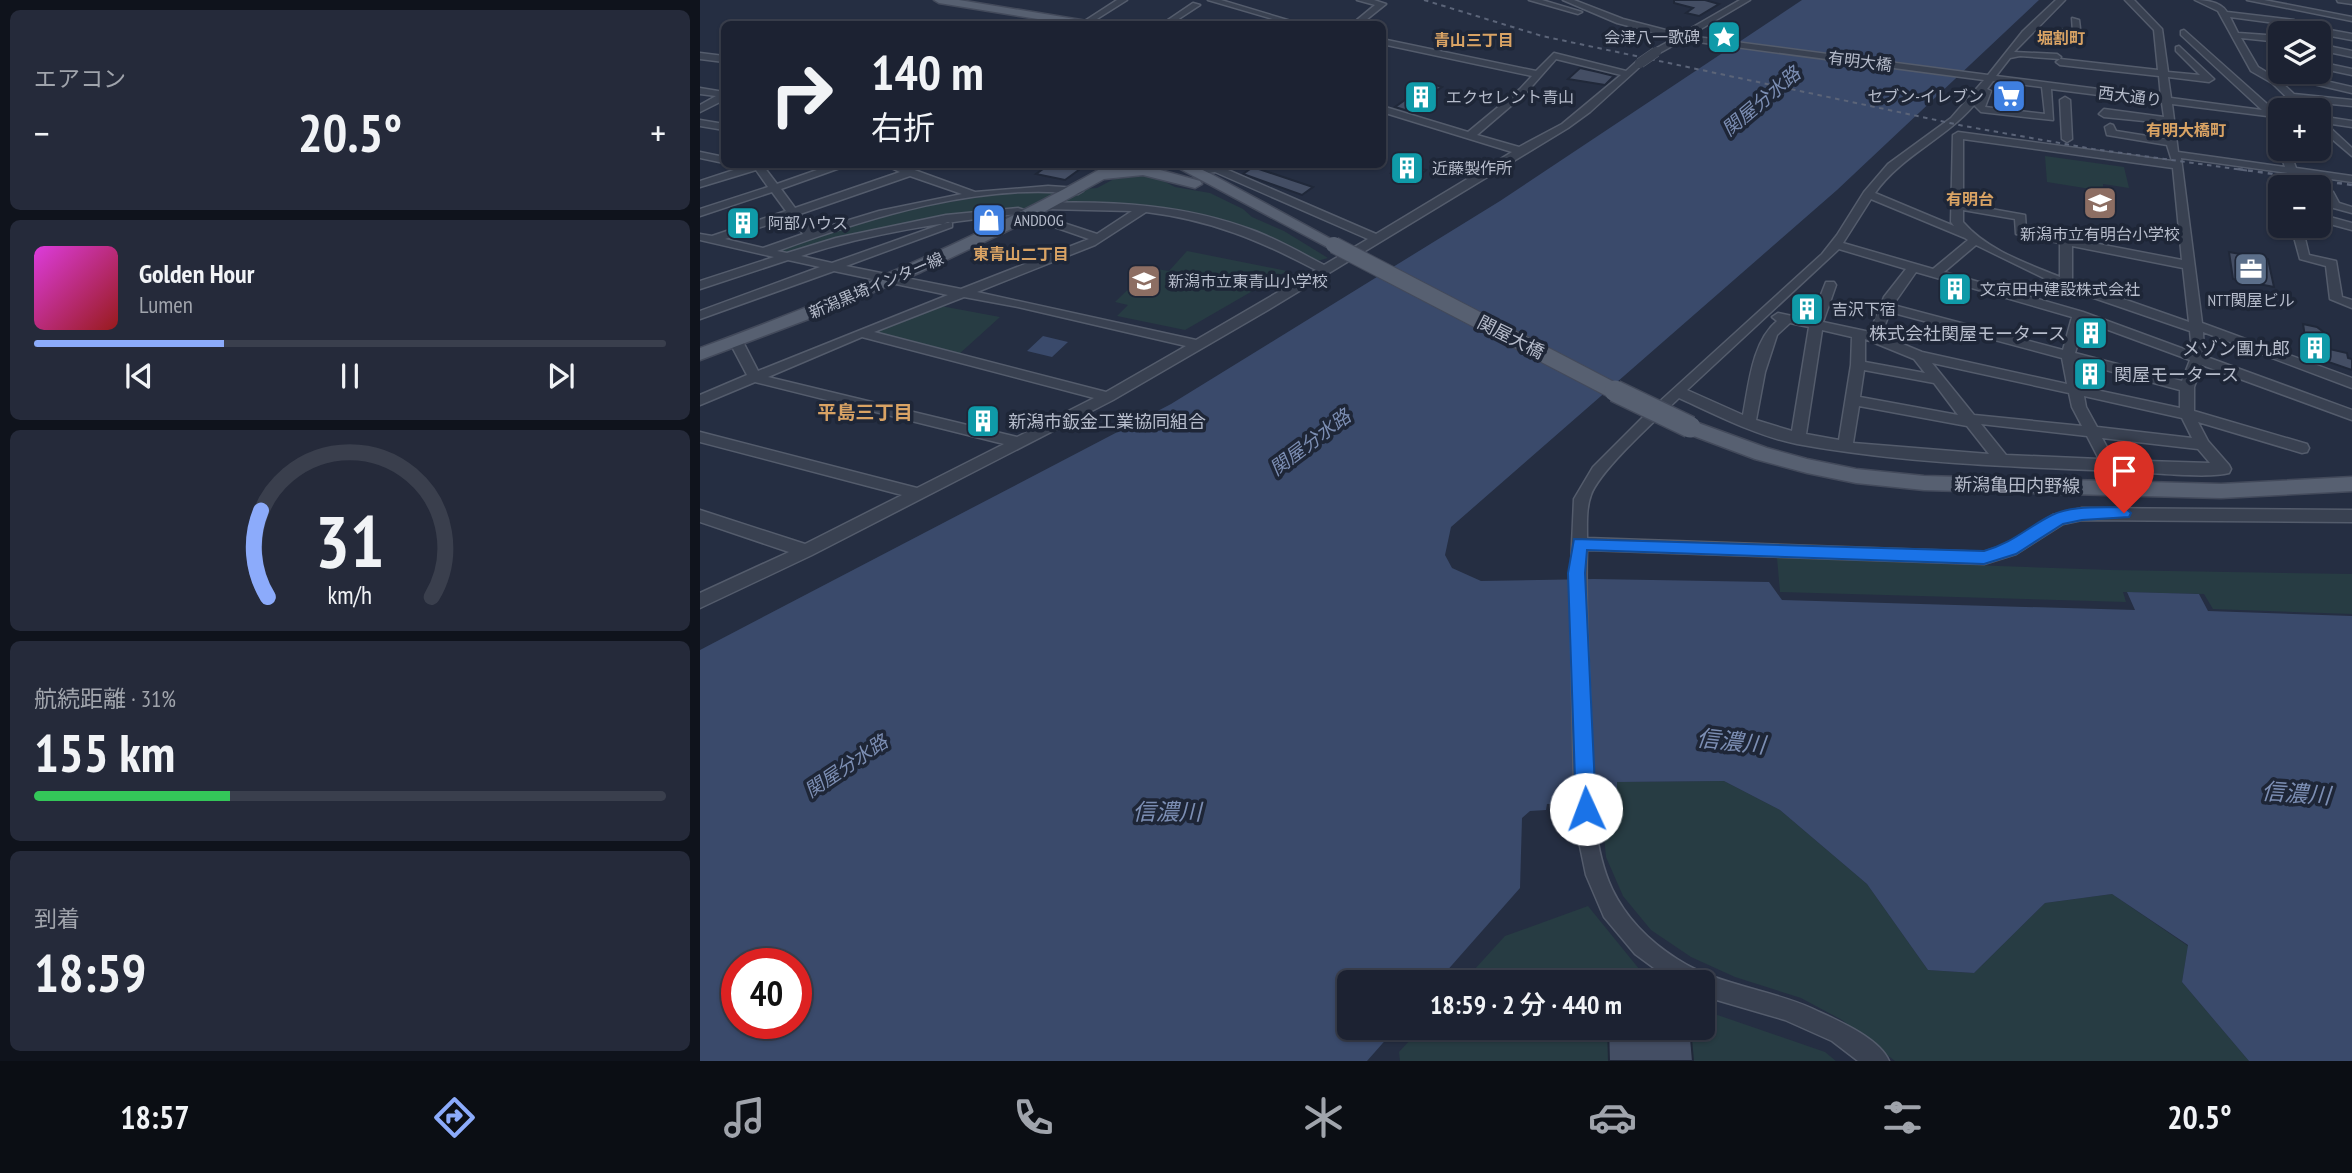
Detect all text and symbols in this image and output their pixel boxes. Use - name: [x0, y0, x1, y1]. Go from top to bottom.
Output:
- place icon: 会津八一歌碑: [1705, 18, 1743, 56]
- map controls: [2268, 21, 2331, 238]
- button: layers: [2268, 21, 2331, 84]
- place label: 会津八一歌碑: [1604, 27, 1700, 47]
- district label: 堀割町: [2037, 28, 2085, 48]
- district label: 青山三丁目: [1434, 30, 1514, 50]
- text: 140 m: [871, 40, 984, 104]
- street label: 有明大橋: [1827, 47, 1893, 75]
- icon: right: [756, 49, 847, 140]
- water label: 関屋分水路: [1717, 60, 1807, 141]
- text: エアコン: [34, 64, 126, 93]
- supermarket icon: セブン-イレブン: [1990, 77, 2028, 115]
- building icon: エクセレント青山: [1402, 78, 1440, 116]
- street label: 西大通り: [2097, 82, 2163, 110]
- place label: セブン-イレブン: [1867, 86, 1984, 106]
- place label: エクセレント青山: [1446, 87, 1574, 107]
- button: +: [2268, 98, 2331, 161]
- text: 20.5°: [298, 99, 402, 166]
- text: 右折: [871, 106, 935, 148]
- text: −: [34, 108, 50, 157]
- text: +: [650, 108, 666, 157]
- district label: 有明大橋町: [2146, 120, 2226, 140]
- building icon: 近藤製作所: [1388, 149, 1426, 187]
- place label: 近藤製作所: [1432, 158, 1512, 178]
- button: −: [2268, 175, 2331, 238]
- school or university icon: 新潟市立有明台小学校: [2081, 184, 2119, 222]
- district label: 有明台: [1946, 189, 1994, 209]
- shop icon: ANDDOG: [970, 201, 1008, 239]
- building icon: 阿部ハウス: [724, 204, 762, 242]
- place label: ANDDOG: [1014, 210, 1064, 230]
- place label: 阿部ハウス: [768, 213, 848, 233]
- place label: 新潟市立有明台小学校: [2020, 224, 2180, 244]
- district label: 東青山二丁目: [973, 244, 1069, 264]
- street label: 新潟黒埼インター線: [806, 248, 946, 322]
- office icon: NTT関屋ビル: [2232, 250, 2270, 288]
- text: Golden Hour: [139, 257, 254, 290]
- school or university icon: 新潟市立東青山小学校: [1125, 262, 1163, 300]
- building icon: 文京田中建設株式会社: [1936, 270, 1974, 308]
- place label: 新潟市立東青山小学校: [1168, 271, 1328, 291]
- place label: 文京田中建設株式会社: [1980, 279, 2140, 299]
- text: Lumen: [139, 290, 193, 319]
- building icon: 吉沢下宿: [1788, 290, 1826, 328]
- place label: NTT関屋ビル: [2207, 290, 2295, 310]
- place label: 吉沢下宿: [1832, 299, 1896, 319]
- street label: 関屋大橋: [1474, 310, 1548, 364]
- building icon: 株式会社関屋モータース: [2072, 314, 2110, 352]
- place label: 株式会社関屋モータース: [1869, 322, 2066, 345]
- building icon: メゾン團九郎: [2296, 329, 2334, 367]
- place label: メゾン團九郎: [2182, 337, 2290, 360]
- building icon: 関屋モータース: [2071, 355, 2109, 393]
- icon: previous: [120, 357, 158, 395]
- icon: pause: [331, 357, 369, 395]
- icon: next: [542, 357, 580, 395]
- place label: 関屋モータース: [2114, 363, 2239, 386]
- district label: 平島三丁目: [817, 400, 913, 424]
- building icon: 新潟市鈑金工業協同組合: [964, 402, 1002, 440]
- water label: 関屋分水路: [1265, 403, 1357, 480]
- place label: 新潟市鈑金工業協同組合: [1008, 410, 1206, 433]
- pin: [2094, 441, 2154, 513]
- icon: arrive: [2105, 452, 2143, 490]
- street label: 新潟亀田内野線: [1954, 472, 2080, 498]
- text: 31: [315, 493, 385, 587]
- text: km/h: [328, 578, 372, 610]
- text: 航続距離 · 31%: [34, 684, 176, 713]
- text: 155 km: [34, 719, 175, 786]
- water label: 信濃川: [1695, 723, 1770, 759]
- water label: 関屋分水路: [800, 728, 894, 803]
- position arrow: [1549, 772, 1623, 846]
- water label: 信濃川: [2261, 776, 2334, 810]
- water label: 信濃川: [1133, 797, 1205, 826]
- text: 到着: [34, 904, 80, 933]
- text: 18:59: [34, 939, 146, 1006]
- speed limit sign: 40: [721, 948, 812, 1039]
- text: 18:59 · 2 分 · 440 m: [1430, 988, 1622, 1021]
- icon: directions: [430, 1093, 479, 1142]
- icon: music: [720, 1093, 769, 1142]
- icon: phone: [1009, 1093, 1058, 1142]
- icon: climate: [1299, 1093, 1348, 1142]
- icon: car: [1588, 1093, 1637, 1142]
- icon: filters: [1878, 1093, 1927, 1142]
- text: 18:57: [120, 1096, 189, 1138]
- text: 20.5°: [2167, 1096, 2232, 1138]

